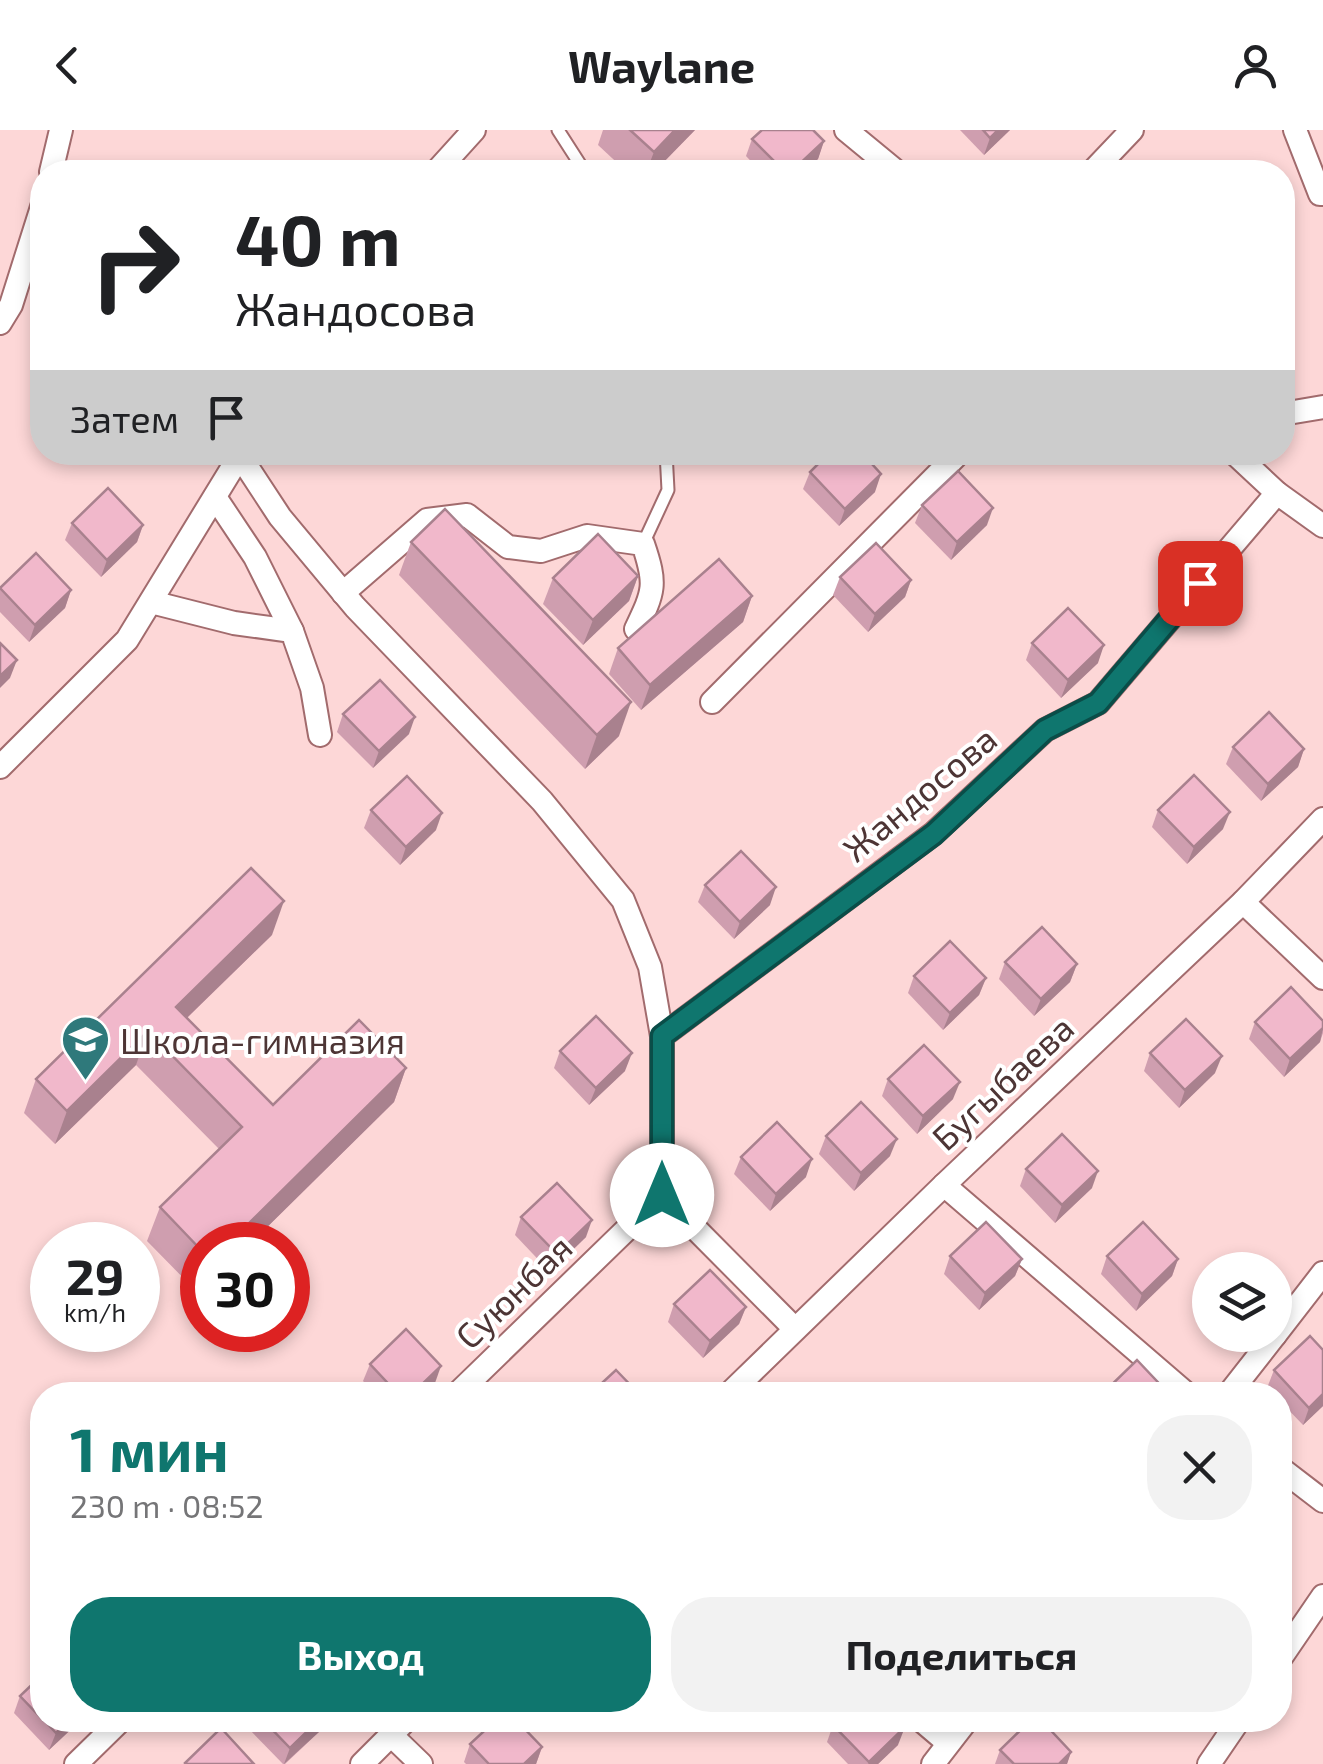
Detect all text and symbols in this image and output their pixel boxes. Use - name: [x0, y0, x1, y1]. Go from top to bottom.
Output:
- icon: back: [40, 38, 95, 93]
- text: Waylane: [568, 38, 755, 92]
- icon: person: [1228, 38, 1283, 93]
- text: 40 m: [235, 196, 401, 280]
- icon: right: [70, 200, 200, 330]
- text: Жандосова: [235, 281, 476, 335]
- icon: arrive: [199, 390, 254, 445]
- text: Затем: [70, 395, 179, 441]
- pin: [1158, 541, 1243, 626]
- icon: arrive: [1173, 556, 1228, 611]
- street label: Жандосова: [834, 717, 1004, 869]
- street label: Бугыбаева: [923, 1006, 1082, 1159]
- school or university icon: Школа-гимназия: [59, 1014, 111, 1082]
- place label: Школа-гимназия: [120, 1019, 405, 1061]
- position arrow: [610, 1143, 714, 1247]
- speed limit sign: 30: [180, 1222, 310, 1352]
- street label: Суюнбая: [446, 1226, 580, 1357]
- text: 29: [66, 1245, 124, 1305]
- map controls: [1192, 1252, 1292, 1352]
- button: layers: [1192, 1252, 1292, 1352]
- text: km/h: [64, 1297, 126, 1327]
- text: 1 мин: [70, 1412, 229, 1484]
- button: close: [1147, 1415, 1252, 1520]
- text: 230 m · 08:52: [70, 1486, 263, 1524]
- button: Выход: [70, 1597, 651, 1712]
- button: Поделиться: [671, 1597, 1252, 1712]

